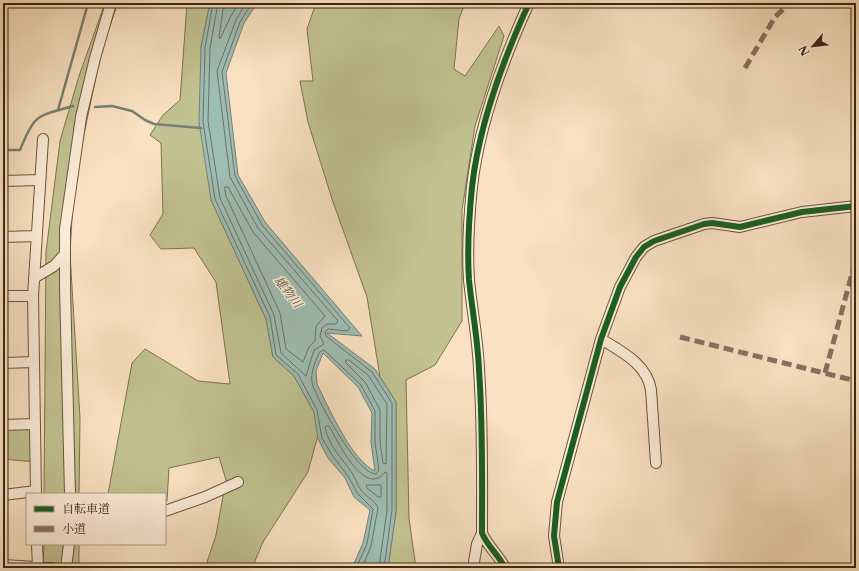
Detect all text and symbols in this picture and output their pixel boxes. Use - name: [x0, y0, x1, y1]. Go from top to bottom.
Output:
- north arrow: [793, 26, 833, 66]
- text: N: [796, 43, 813, 58]
- water label: 雄物川: [271, 273, 307, 312]
- legend: [26, 493, 166, 545]
- text: 自転車道: [62, 501, 110, 516]
- text: 小道: [62, 521, 86, 536]

